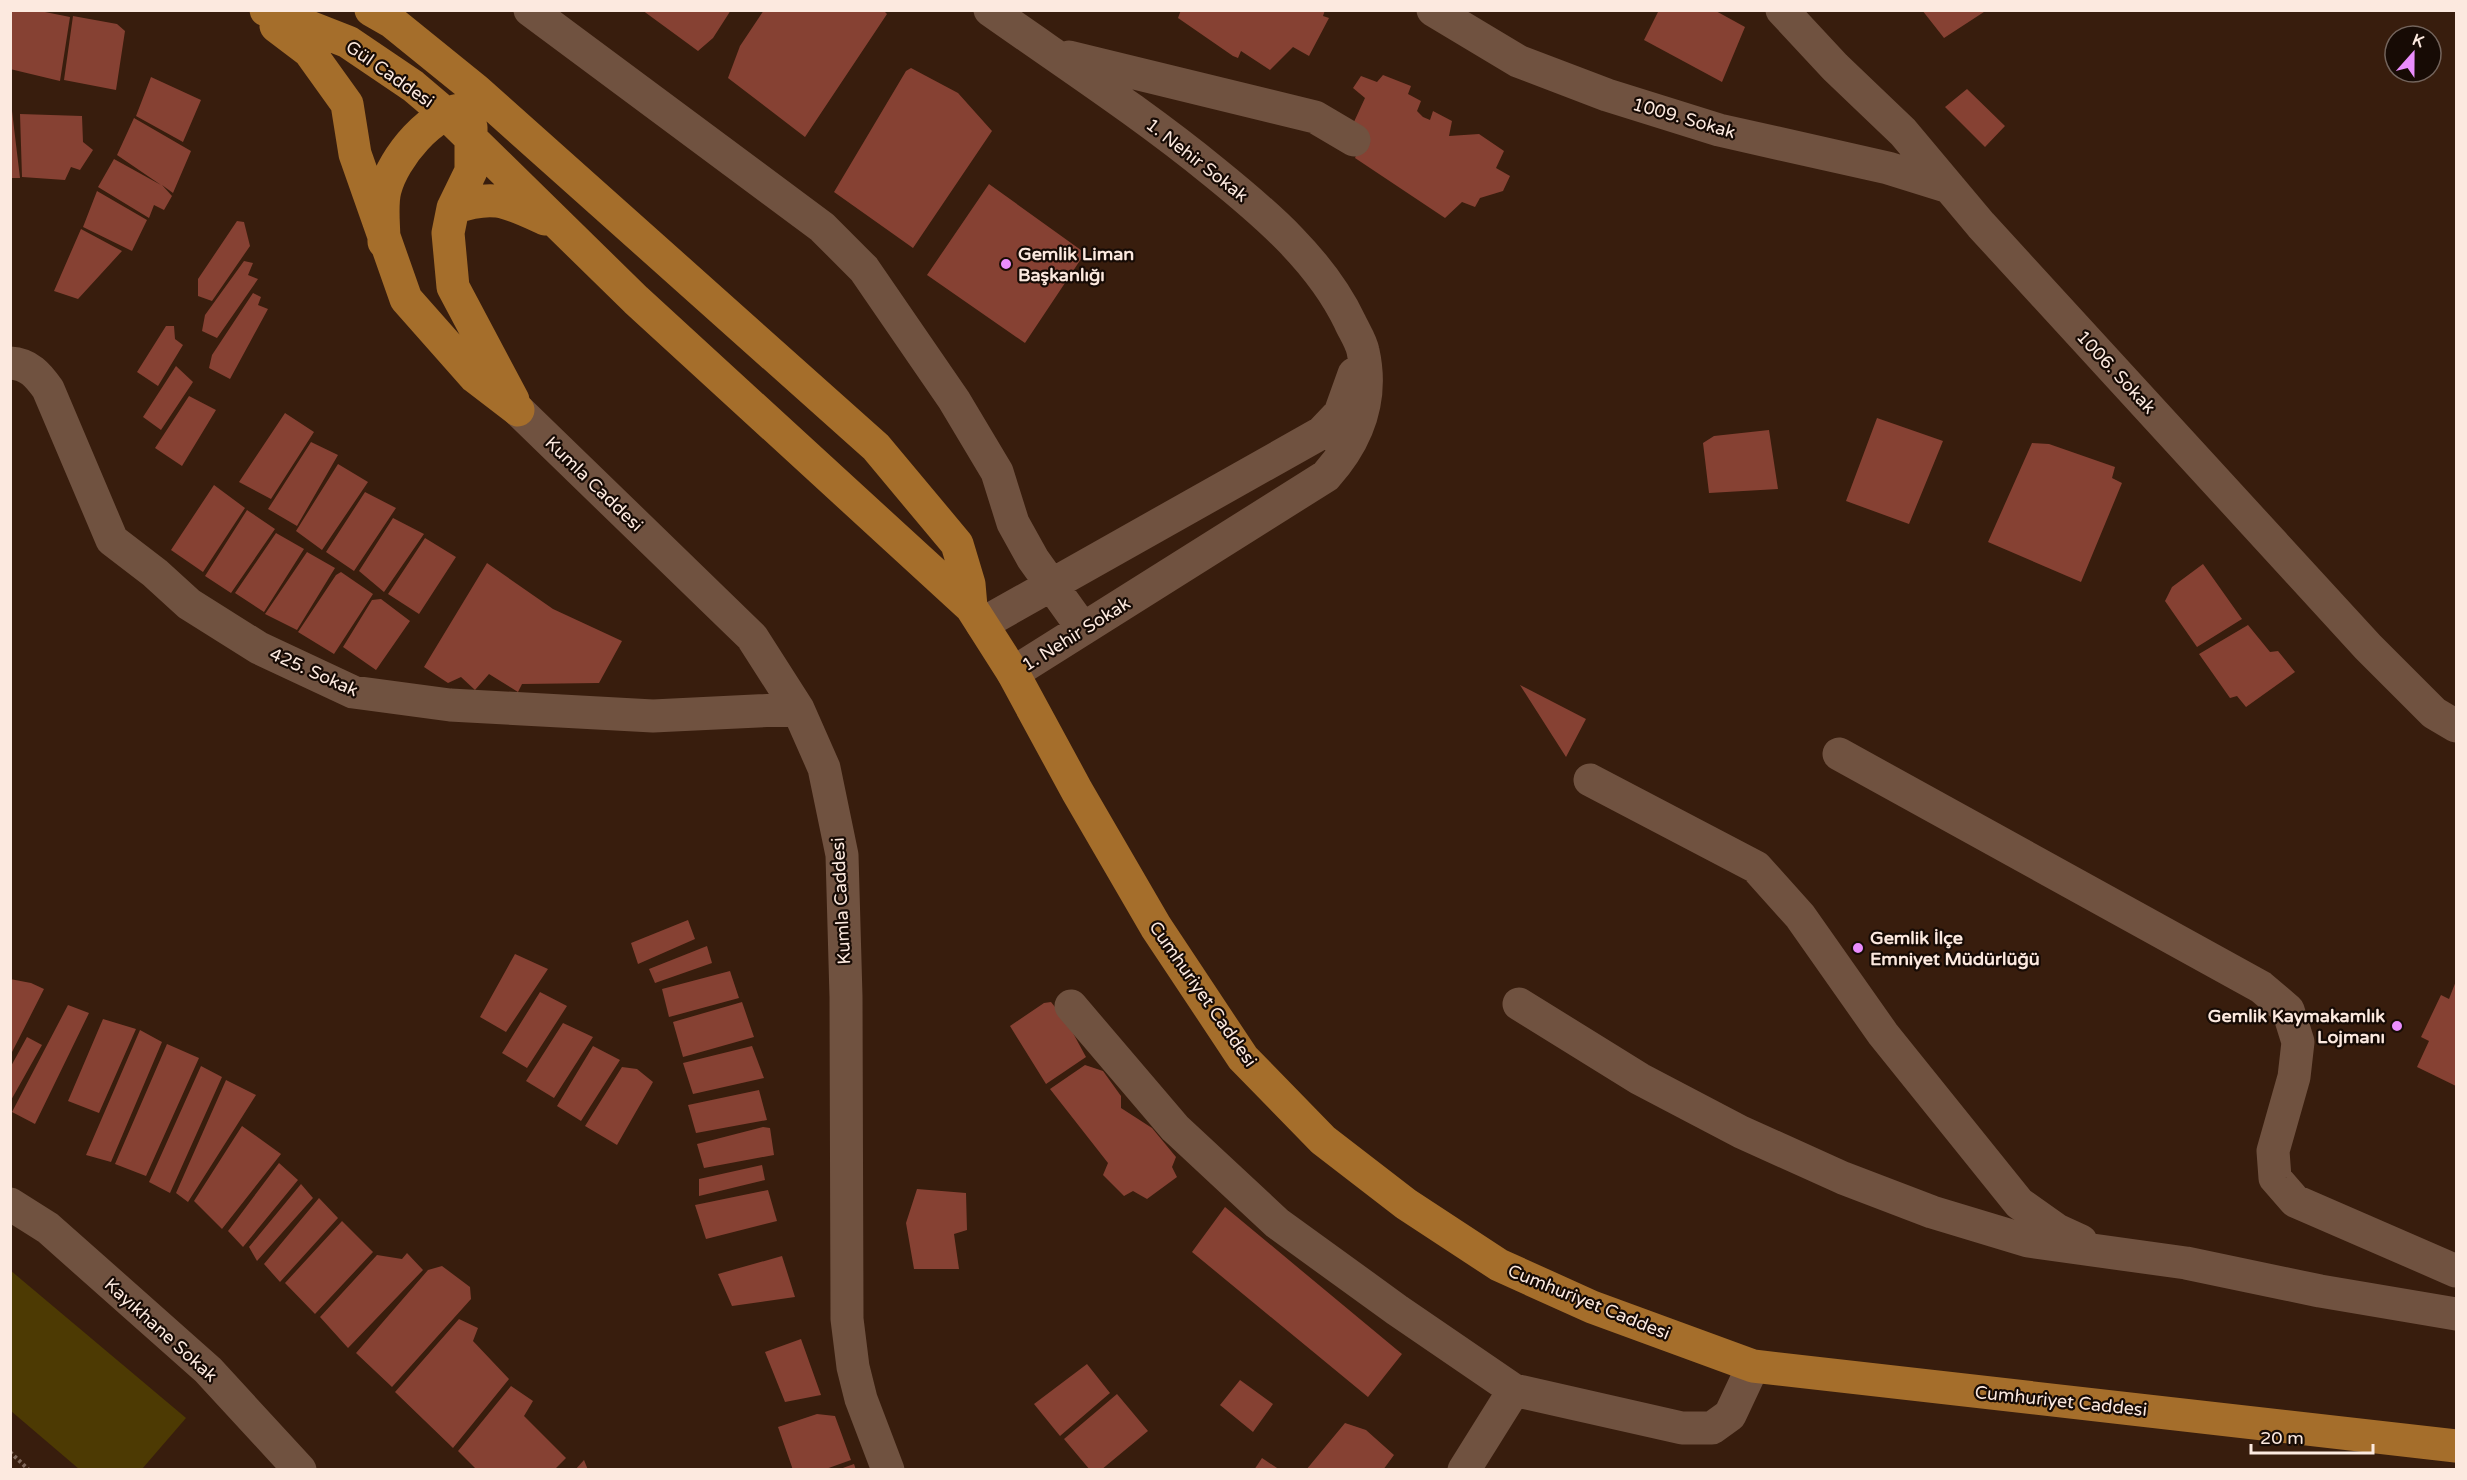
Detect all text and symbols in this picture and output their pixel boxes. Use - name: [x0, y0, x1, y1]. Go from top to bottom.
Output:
- north arrow: [2383, 24, 2443, 84]
- text: K: [2409, 30, 2427, 52]
- street label: Gül Caddesi: [342, 36, 438, 112]
- street label: 1009. Sokak: [1630, 93, 1738, 143]
- street label: 1. Nehir Sokak: [1142, 113, 1253, 207]
- place label: Gemlik Liman Başkanlığı: [1018, 243, 1134, 286]
- marker: Gemlik Liman Başkanlığı: [999, 257, 1013, 271]
- street label: 1006. Sokak: [2072, 326, 2160, 418]
- street label: Kumla Caddesi: [541, 432, 647, 536]
- street label: 1. Nehir Sokak: [1018, 592, 1134, 676]
- street label: 425. Sokak: [266, 643, 362, 701]
- street label: Kumla Caddesi: [827, 837, 855, 965]
- street label: Cumhuriyet Caddesi: [1144, 917, 1262, 1071]
- place label: Gemlik İlçe Emniyet Müdürlüğü: [1870, 927, 2040, 970]
- marker: Gemlik İlçe Emniyet Müdürlüğü: [1851, 941, 1865, 955]
- place label: Gemlik Kaymakamlık Lojmanı: [2208, 1005, 2385, 1048]
- marker: Gemlik Kaymakamlık Lojmanı: [2390, 1019, 2404, 1033]
- street label: Cumhuriyet Caddesi: [1505, 1259, 1673, 1345]
- street label: Kayıkhane Sokak: [100, 1273, 222, 1387]
- street label: Cumhuriyet Caddesi: [1974, 1381, 2148, 1421]
- scale bar: [2251, 1417, 2372, 1455]
- text: 20 m: [2260, 1427, 2304, 1449]

